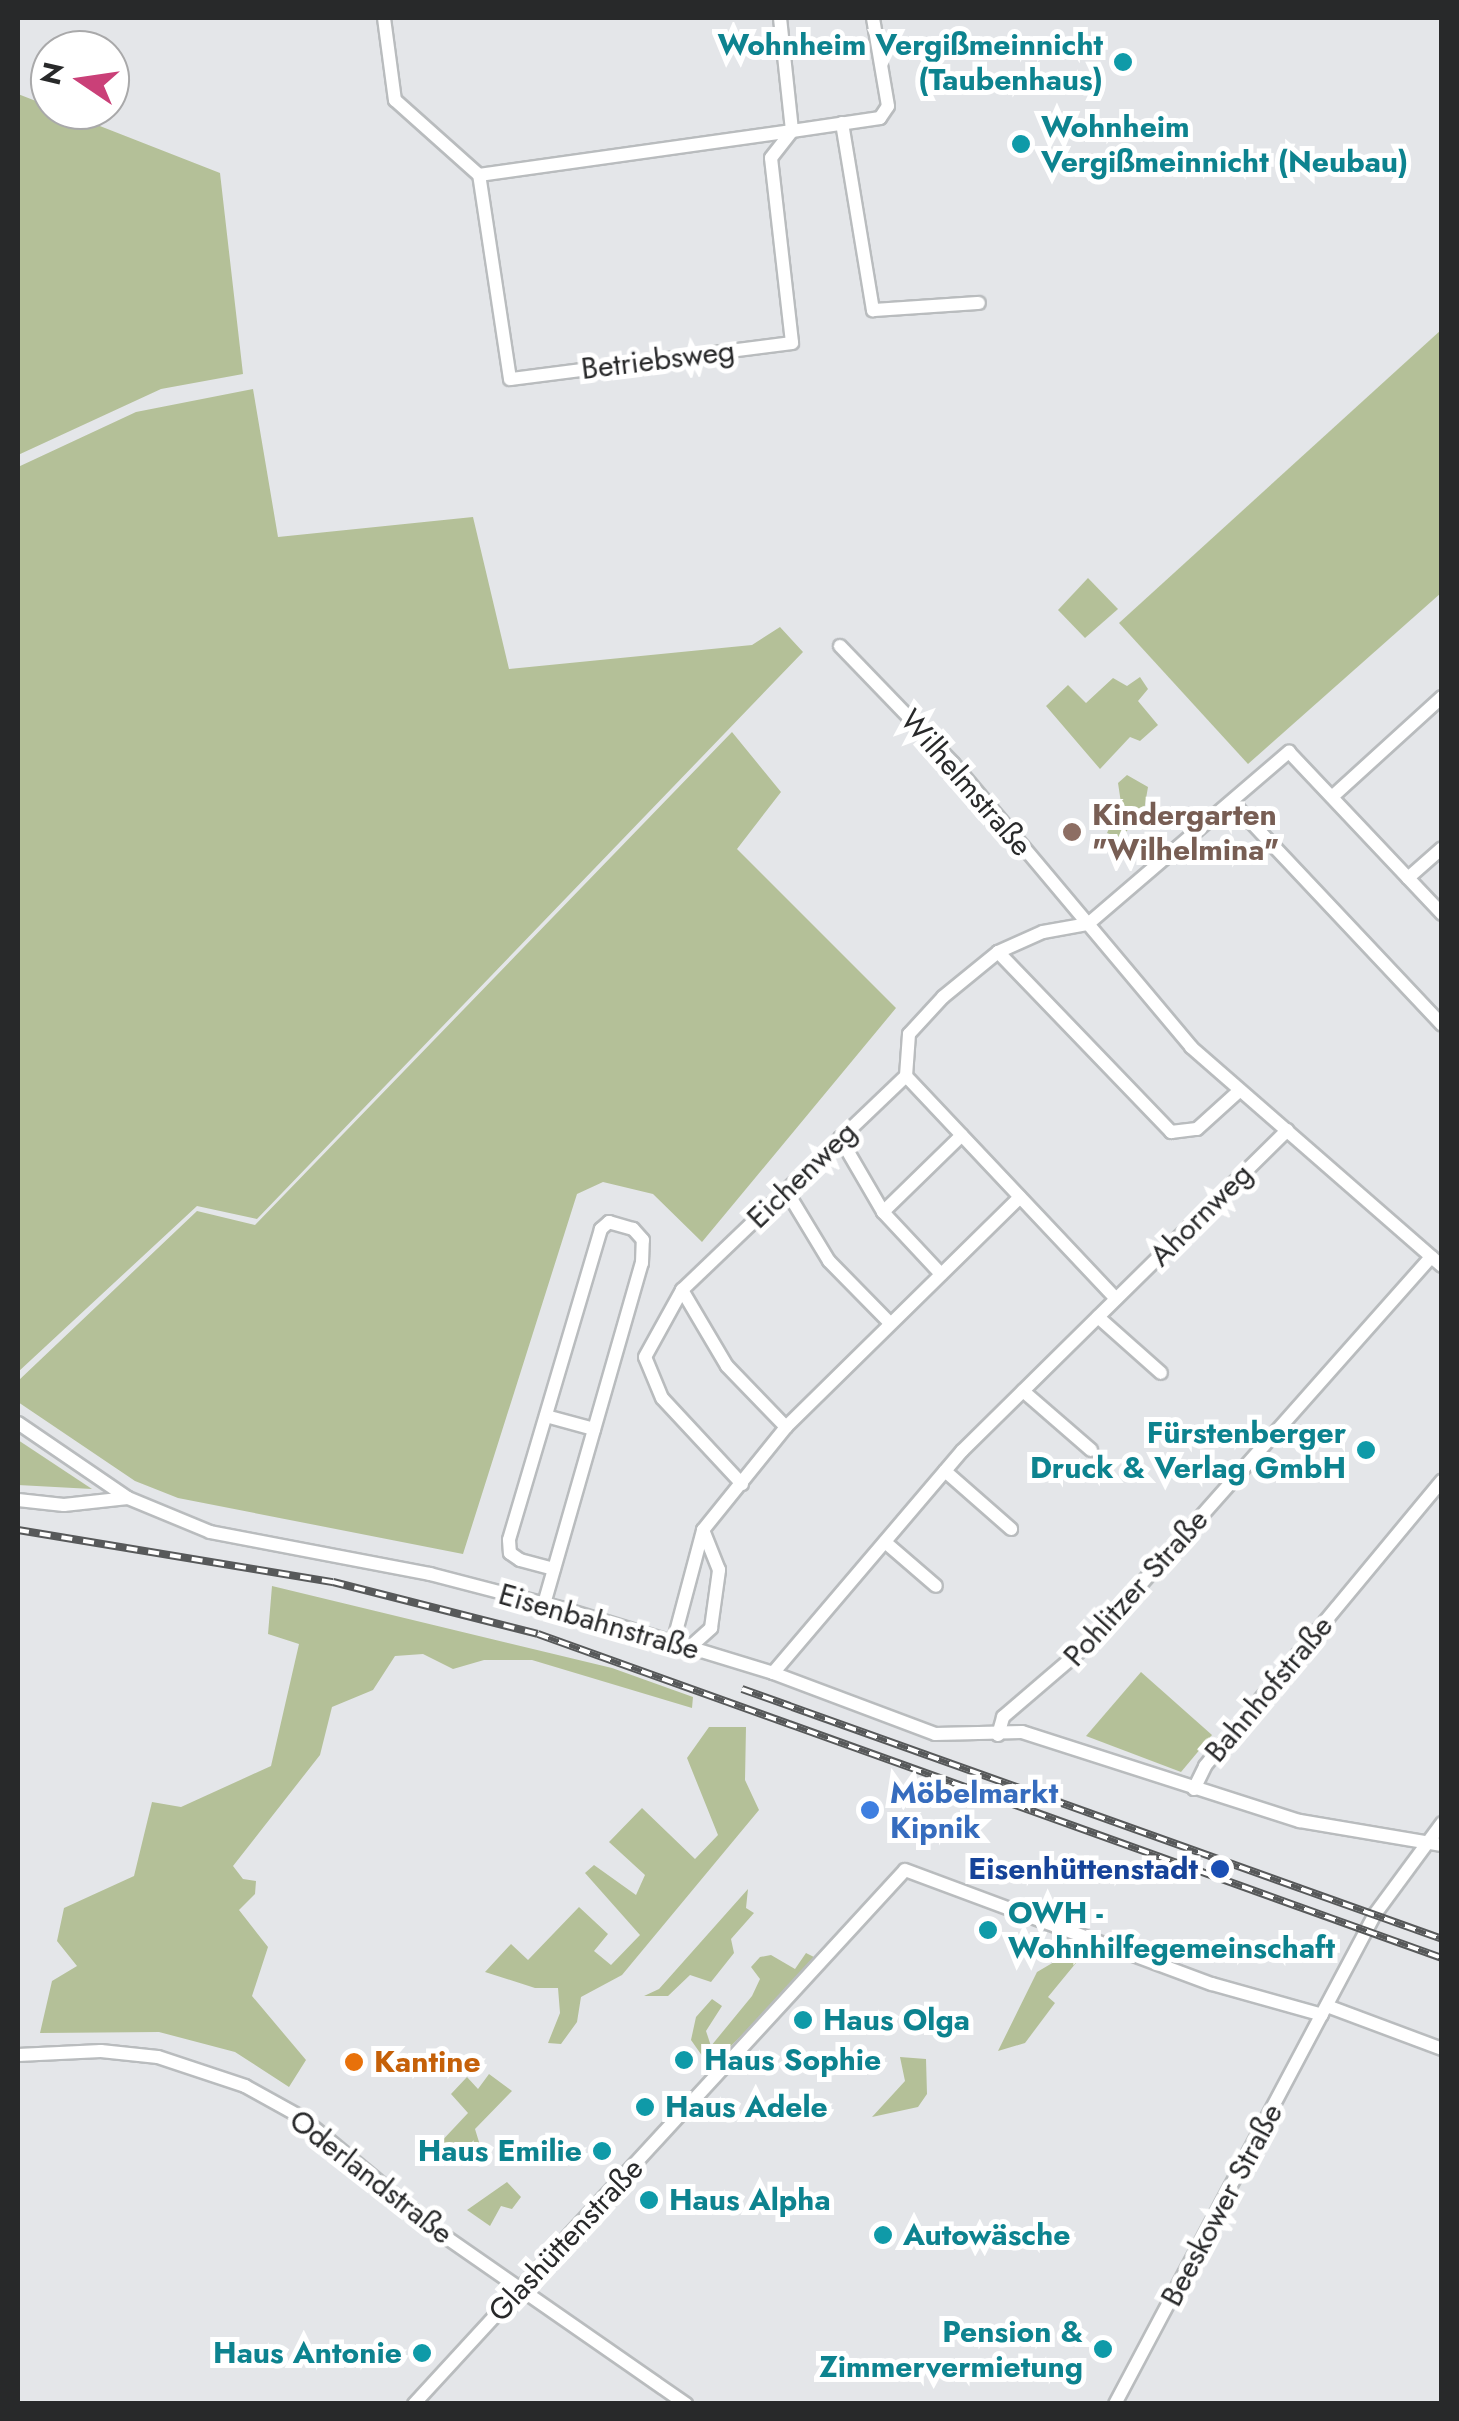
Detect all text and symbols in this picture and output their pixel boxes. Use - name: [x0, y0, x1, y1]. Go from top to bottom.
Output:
- place label: Wohnheim Vergißmeinnicht (Taubenhaus): [718, 27, 1103, 98]
- north arrow: [30, 30, 130, 130]
- marker: Wohnheim Vergißmeinnicht (Taubenhaus): [1112, 51, 1134, 73]
- text: N: [30, 58, 75, 89]
- place label: Wohnheim Vergißmeinnicht (Neubau): [1041, 109, 1408, 180]
- marker: Wohnheim Vergißmeinnicht (Neubau): [1010, 133, 1032, 155]
- street label: Betriebsweg: [579, 333, 737, 387]
- street label: Wilhelmstraße: [893, 702, 1039, 864]
- place label: Kindergarten "Wilhelmina": [1092, 797, 1279, 868]
- marker: Kindergarten "Wilhelmina": [1061, 821, 1083, 843]
- street label: Eichenweg: [740, 1114, 864, 1236]
- street label: Ahornweg: [1142, 1156, 1260, 1274]
- place label: Fürstenberger Druck & Verlag GmbH: [1030, 1415, 1346, 1486]
- marker: Fürstenberger Druck & Verlag GmbH: [1355, 1439, 1377, 1461]
- street label: Pohlitzer Straße: [1056, 1502, 1216, 1674]
- street label: Eisenbahnstraße: [495, 1576, 703, 1668]
- street label: Bahnhofstraße: [1197, 1609, 1341, 1769]
- place label: Möbelmarkt Kipnik: [890, 1775, 1058, 1846]
- marker: Möbelmarkt Kipnik: [859, 1799, 881, 1821]
- place label: Eisenhüttenstadt: [968, 1851, 1198, 1887]
- marker: Eisenhüttenstadt: [1207, 1856, 1233, 1882]
- place label: OWH - Wohnhilfegemeinschaft: [1008, 1895, 1335, 1966]
- marker: OWH - Wohnhilfegemeinschaft: [977, 1919, 999, 1941]
- place label: Haus Olga: [823, 2002, 970, 2038]
- marker: Haus Olga: [792, 2009, 814, 2031]
- place label: Haus Sophie: [704, 2042, 881, 2078]
- place label: Kantine: [374, 2044, 481, 2080]
- marker: Haus Sophie: [673, 2049, 695, 2071]
- marker: Kantine: [343, 2051, 365, 2073]
- place label: Haus Adele: [665, 2089, 828, 2125]
- marker: Haus Adele: [634, 2096, 656, 2118]
- street label: Beeskower Straße: [1154, 2098, 1290, 2312]
- street label: Oderlandstraße: [282, 2102, 460, 2252]
- place label: Haus Emilie: [418, 2133, 582, 2169]
- marker: Haus Emilie: [591, 2140, 613, 2162]
- street label: Glashüttenstraße: [481, 2151, 651, 2329]
- place label: Haus Alpha: [669, 2182, 831, 2218]
- marker: Haus Alpha: [638, 2189, 660, 2211]
- place label: Autowäsche: [903, 2217, 1070, 2253]
- marker: Autowäsche: [872, 2224, 894, 2246]
- place label: Pension & Zimmervermietung: [819, 2314, 1083, 2384]
- place label: Haus Antonie: [213, 2335, 402, 2371]
- marker: Pension & Zimmervermietung: [1092, 2338, 1114, 2360]
- marker: Haus Antonie: [411, 2342, 433, 2364]

